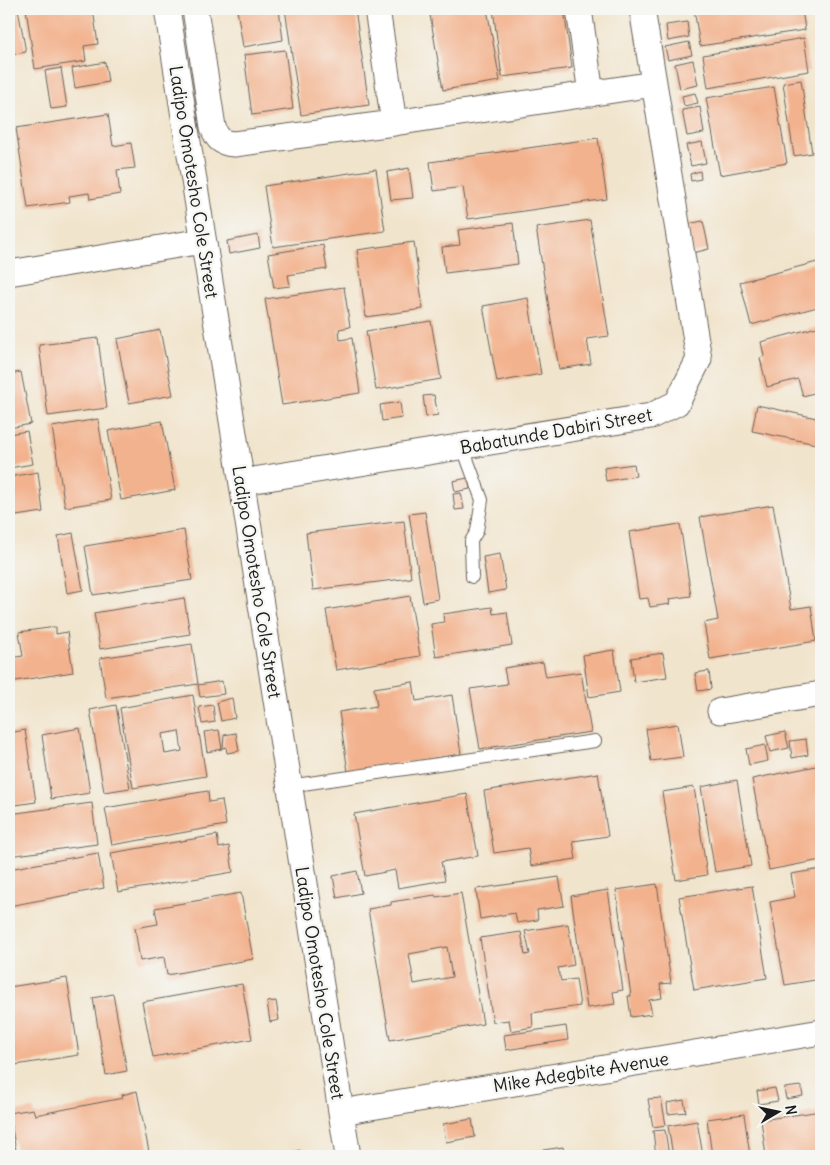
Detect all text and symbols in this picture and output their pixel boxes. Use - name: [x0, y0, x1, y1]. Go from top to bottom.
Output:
- street label: Ladipo Omotesho Cole Street: [164, 64, 224, 300]
- street label: Babatunde Dabiri Street: [458, 403, 654, 459]
- street label: Ladipo Omotesho Cole Street: [227, 464, 287, 700]
- street label: Ladipo Omotesho Cole Street: [290, 865, 350, 1101]
- street label: Mike Adegbite Avenue: [492, 1047, 670, 1097]
- north arrow: [752, 1088, 802, 1138]
- text: N: [781, 1104, 800, 1116]

